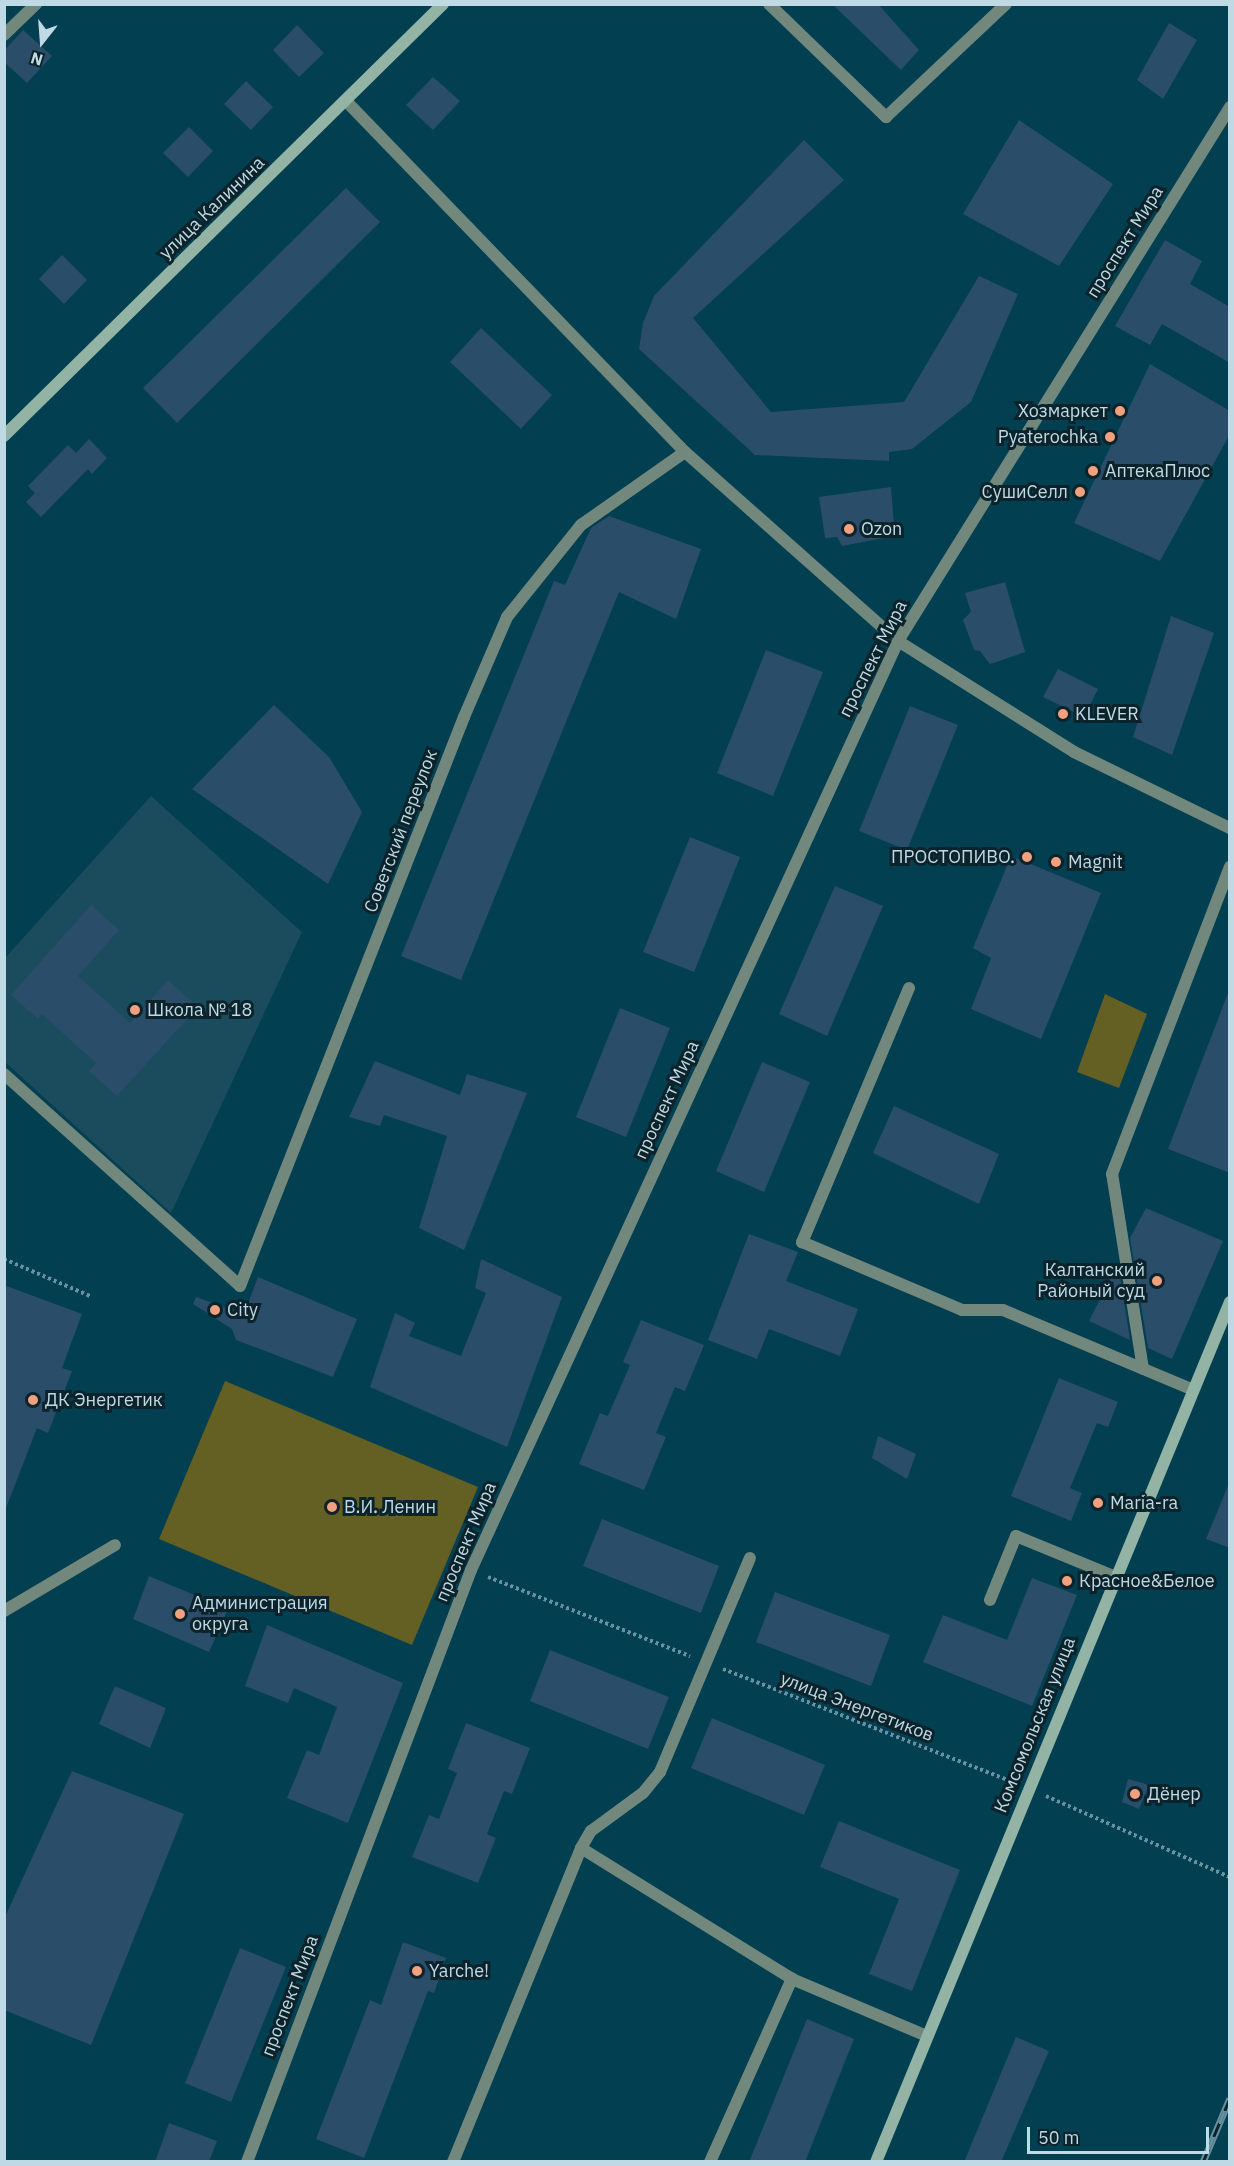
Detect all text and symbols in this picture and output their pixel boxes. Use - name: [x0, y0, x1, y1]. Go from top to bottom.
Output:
- north arrow: [12, 12, 72, 72]
- text: N: [28, 48, 45, 70]
- street label: улица Калинина: [155, 152, 269, 264]
- street label: проспект Мира: [1082, 182, 1168, 302]
- place label: Хозмаркет: [1018, 400, 1108, 422]
- marker: Хозмаркет: [1113, 404, 1127, 418]
- place label: Pyaterochka: [998, 426, 1098, 448]
- marker: Pyaterochka: [1103, 430, 1117, 444]
- place label: АптекаПлюс: [1105, 460, 1210, 482]
- marker: АптекаПлюс: [1086, 464, 1100, 478]
- place label: СушиСелл: [981, 481, 1068, 503]
- marker: СушиСелл: [1073, 485, 1087, 499]
- place label: Ozon: [861, 518, 902, 540]
- marker: Ozon: [842, 522, 856, 536]
- street label: проспект Мира: [834, 597, 912, 721]
- place label: KLEVER: [1075, 703, 1139, 725]
- marker: KLEVER: [1056, 707, 1070, 721]
- street label: Советский переулок: [360, 746, 442, 916]
- place label: ПРОСТОПИВО.: [891, 846, 1015, 868]
- marker: ПРОСТОПИВО.: [1020, 850, 1034, 864]
- place label: Magnit: [1068, 851, 1123, 873]
- marker: Magnit: [1049, 855, 1063, 869]
- place label: Школа № 18: [147, 999, 252, 1021]
- marker: Школа № 18: [128, 1003, 142, 1017]
- street label: проспект Мира: [630, 1037, 704, 1163]
- place label: Калтанский Районый суд: [1037, 1260, 1145, 1302]
- marker: Калтанский Районый суд: [1150, 1274, 1164, 1288]
- place label: City: [227, 1299, 258, 1321]
- marker: City: [208, 1303, 222, 1317]
- place label: ДК Энергетик: [45, 1389, 163, 1411]
- marker: ДК Энергетик: [26, 1393, 40, 1407]
- street label: проспект Мира: [431, 1479, 501, 1605]
- place label: Maria-ra: [1110, 1492, 1178, 1514]
- place label: В.И. Ленин: [344, 1496, 436, 1518]
- marker: Maria-ra: [1091, 1496, 1105, 1510]
- marker: В.И. Ленин: [325, 1500, 339, 1514]
- place label: Красное&Белое: [1079, 1570, 1215, 1592]
- marker: Красное&Белое: [1060, 1574, 1074, 1588]
- place label: Администрация округа: [192, 1593, 328, 1636]
- marker: Администрация округа: [173, 1607, 187, 1621]
- street label: Комсомольская улица: [990, 1634, 1080, 1816]
- street label: улица Энергетиков: [777, 1668, 937, 1746]
- place label: Дёнер: [1147, 1783, 1201, 1805]
- marker: Дёнер: [1128, 1787, 1142, 1801]
- street label: проспект Мира: [257, 1932, 323, 2060]
- place label: Yarche!: [429, 1960, 489, 1982]
- marker: Yarche!: [410, 1964, 424, 1978]
- scale bar: [1030, 2115, 1212, 2153]
- text: 50 m: [1038, 2126, 1080, 2149]

